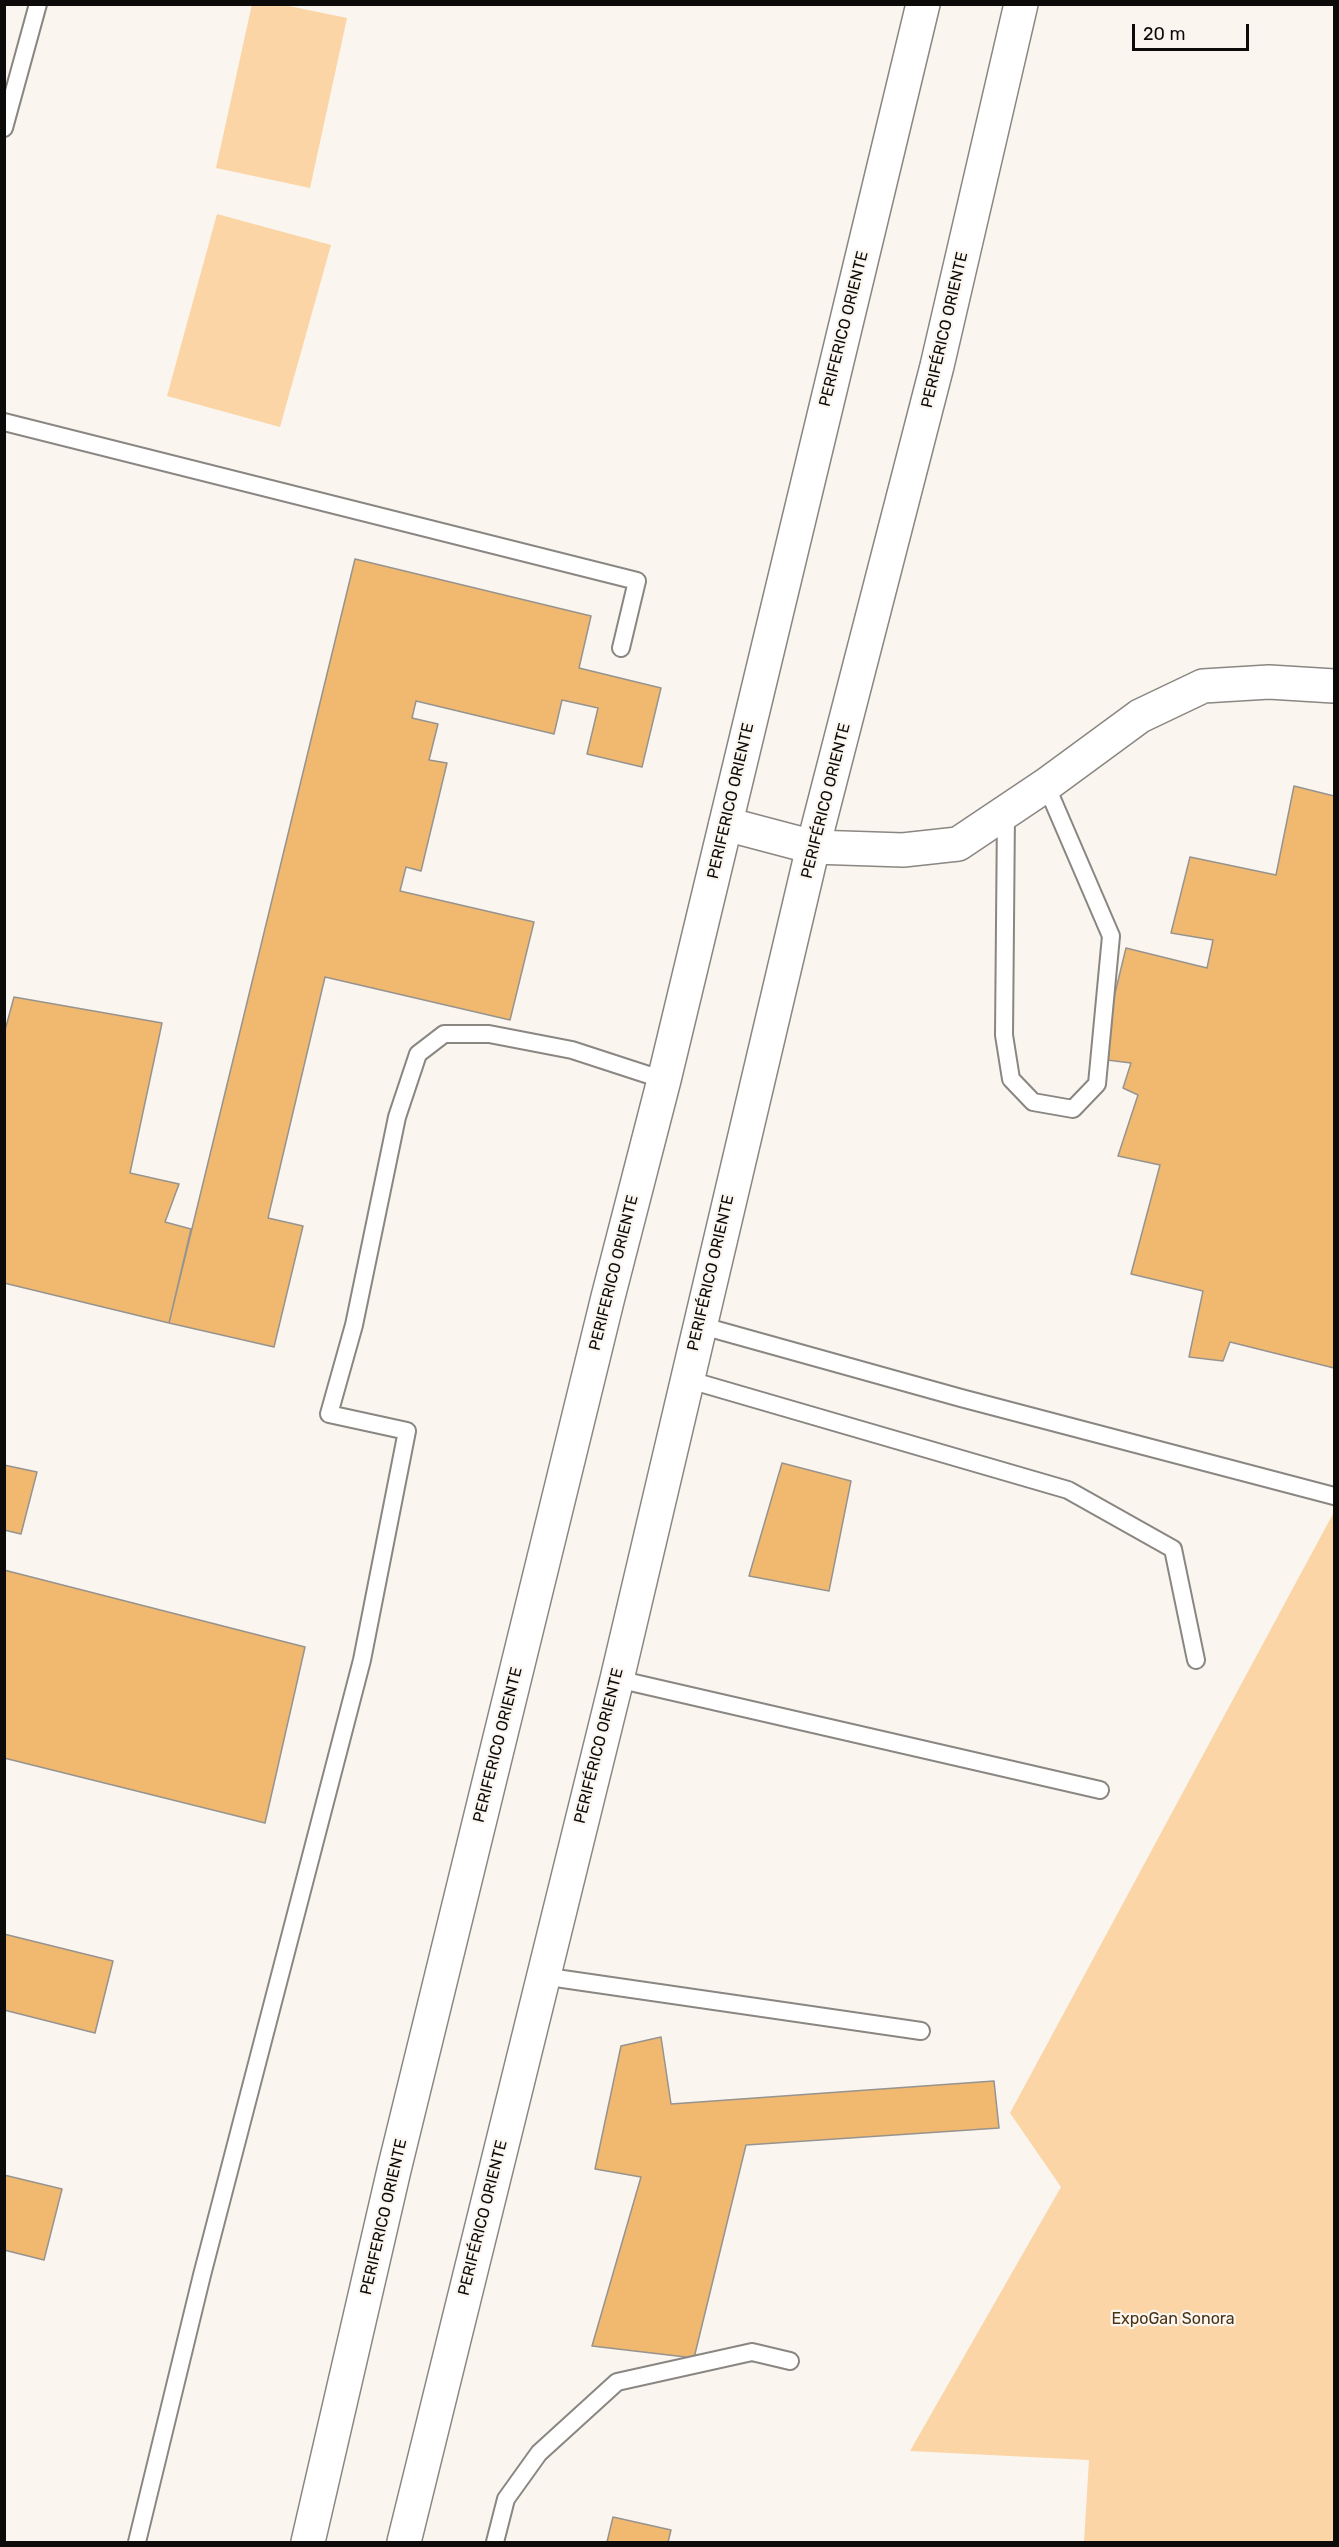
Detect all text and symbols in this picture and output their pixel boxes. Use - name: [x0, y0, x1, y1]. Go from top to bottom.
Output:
- scale bar: [1135, 12, 1252, 50]
- text: 20 m: [1143, 23, 1185, 45]
- street label: PERIFERICO ORIENTE: [815, 249, 873, 409]
- street label: PERIFÉRICO ORIENTE: [918, 250, 972, 410]
- street label: PERIFERICO ORIENTE: [704, 721, 758, 881]
- street label: PERIFÉRICO ORIENTE: [797, 721, 855, 881]
- street label: PERIFERICO ORIENTE: [585, 1193, 643, 1353]
- street label: PERIFÉRICO ORIENTE: [684, 1193, 738, 1353]
- street label: PERIFERICO ORIENTE: [469, 1665, 527, 1825]
- street label: PERIFÉRICO ORIENTE: [570, 1666, 628, 1826]
- street label: PERIFERICO ORIENTE: [357, 2137, 411, 2297]
- street label: PERIFÉRICO ORIENTE: [454, 2138, 512, 2298]
- park label: ExpoGan Sonora: [1111, 2309, 1235, 2329]

